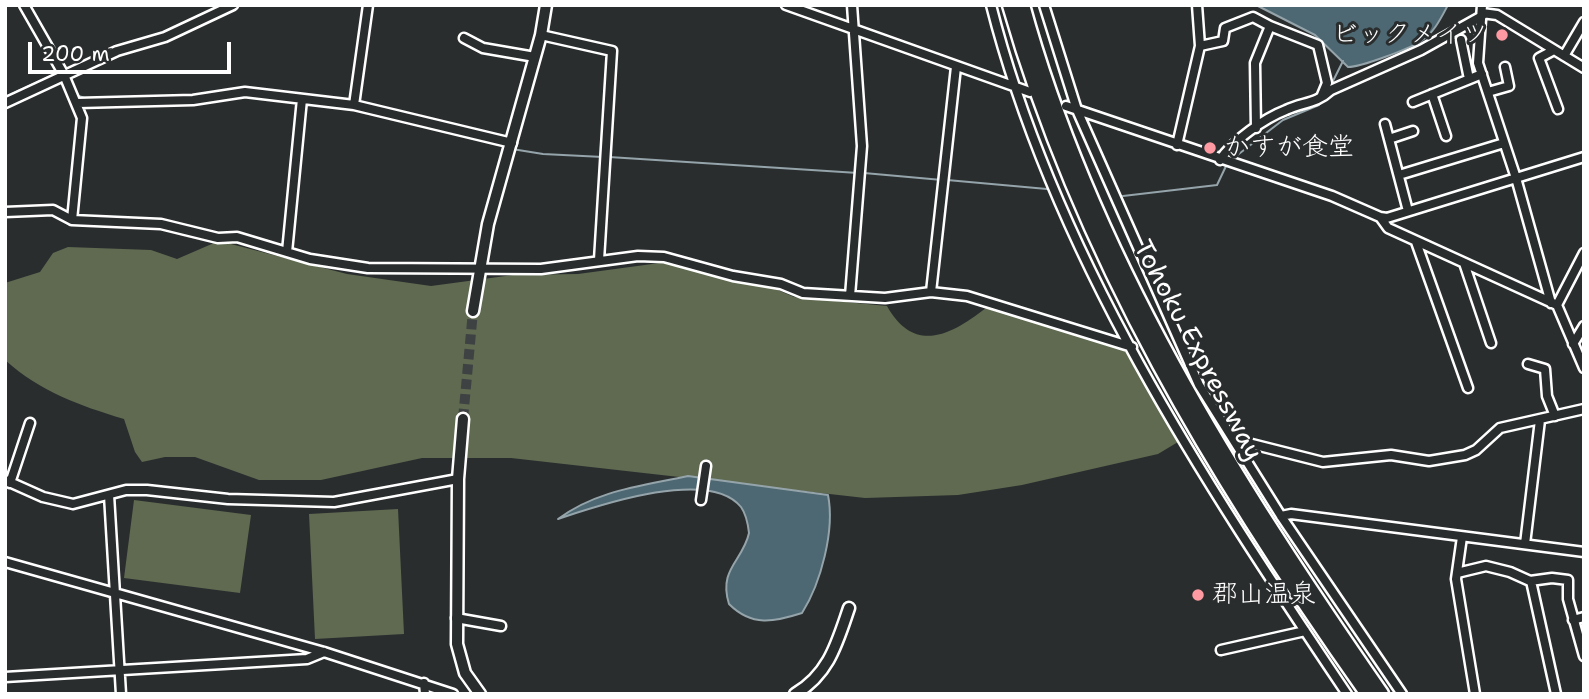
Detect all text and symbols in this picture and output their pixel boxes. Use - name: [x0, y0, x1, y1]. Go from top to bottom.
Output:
- place label: ビックメイツ: [1332, 19, 1488, 51]
- marker: ビックメイツ: [1494, 27, 1510, 43]
- scale bar: [32, 28, 234, 72]
- text: 200 m: [41, 40, 110, 68]
- place label: かすが食堂: [1224, 132, 1354, 164]
- marker: かすが食堂: [1202, 140, 1218, 156]
- street label: Tohoku Expressway: [1126, 236, 1268, 466]
- place label: 郡山温泉: [1212, 579, 1316, 611]
- marker: 郡山温泉: [1190, 587, 1206, 603]

